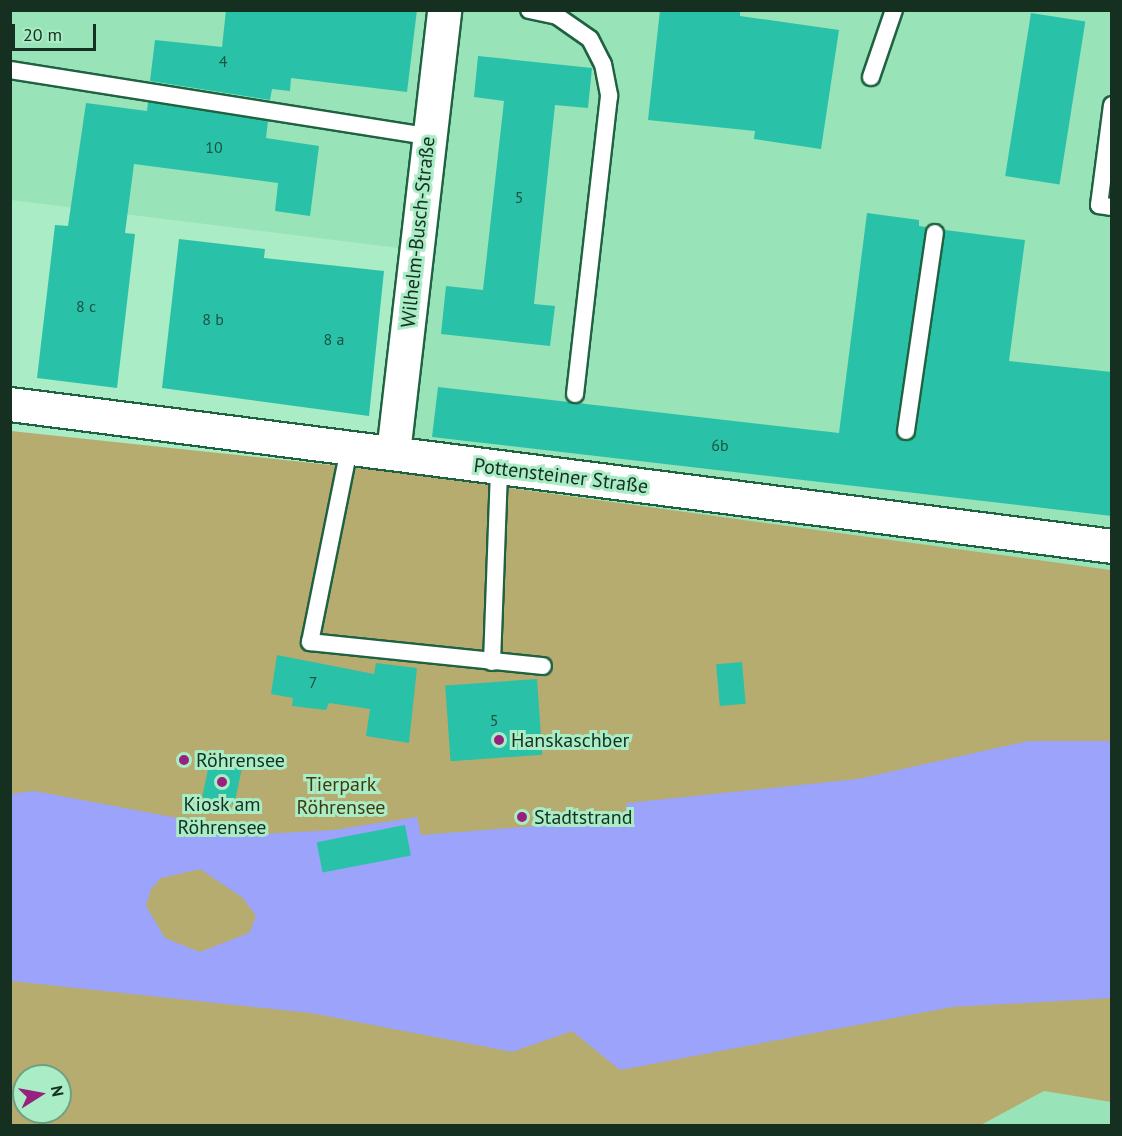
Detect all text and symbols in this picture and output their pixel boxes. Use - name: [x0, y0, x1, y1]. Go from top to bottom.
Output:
- scale bar: [15, 12, 99, 50]
- text: 20 m: [23, 23, 62, 46]
- house number: 4: [219, 51, 227, 71]
- street label: Wilhelm-Busch-Straße: [396, 135, 440, 329]
- house number: 10: [205, 137, 223, 157]
- house number: 5: [515, 187, 523, 207]
- house number: 8 c: [76, 296, 96, 316]
- house number: 8 b: [202, 309, 224, 329]
- house number: 8 a: [324, 329, 344, 349]
- house number: 6b: [711, 435, 729, 455]
- street label: Pottensteiner Straße: [472, 453, 650, 499]
- house number: 7: [309, 672, 317, 692]
- house number: 5: [490, 710, 498, 730]
- place label: Hanskaschber: [511, 728, 629, 752]
- marker: Hanskaschber: [492, 733, 506, 747]
- place label: Röhrensee: [196, 748, 285, 772]
- marker: Röhrensee: [177, 753, 191, 767]
- park label: Tierpark Röhrensee: [296, 773, 386, 820]
- marker: Kiosk am Röhrensee: [215, 775, 229, 789]
- place label: Kiosk am Röhrensee: [177, 792, 267, 839]
- place label: Stadtstrand: [534, 805, 632, 829]
- marker: Stadtstrand: [515, 810, 529, 824]
- north arrow: [12, 1064, 72, 1124]
- text: N: [47, 1084, 69, 1098]

